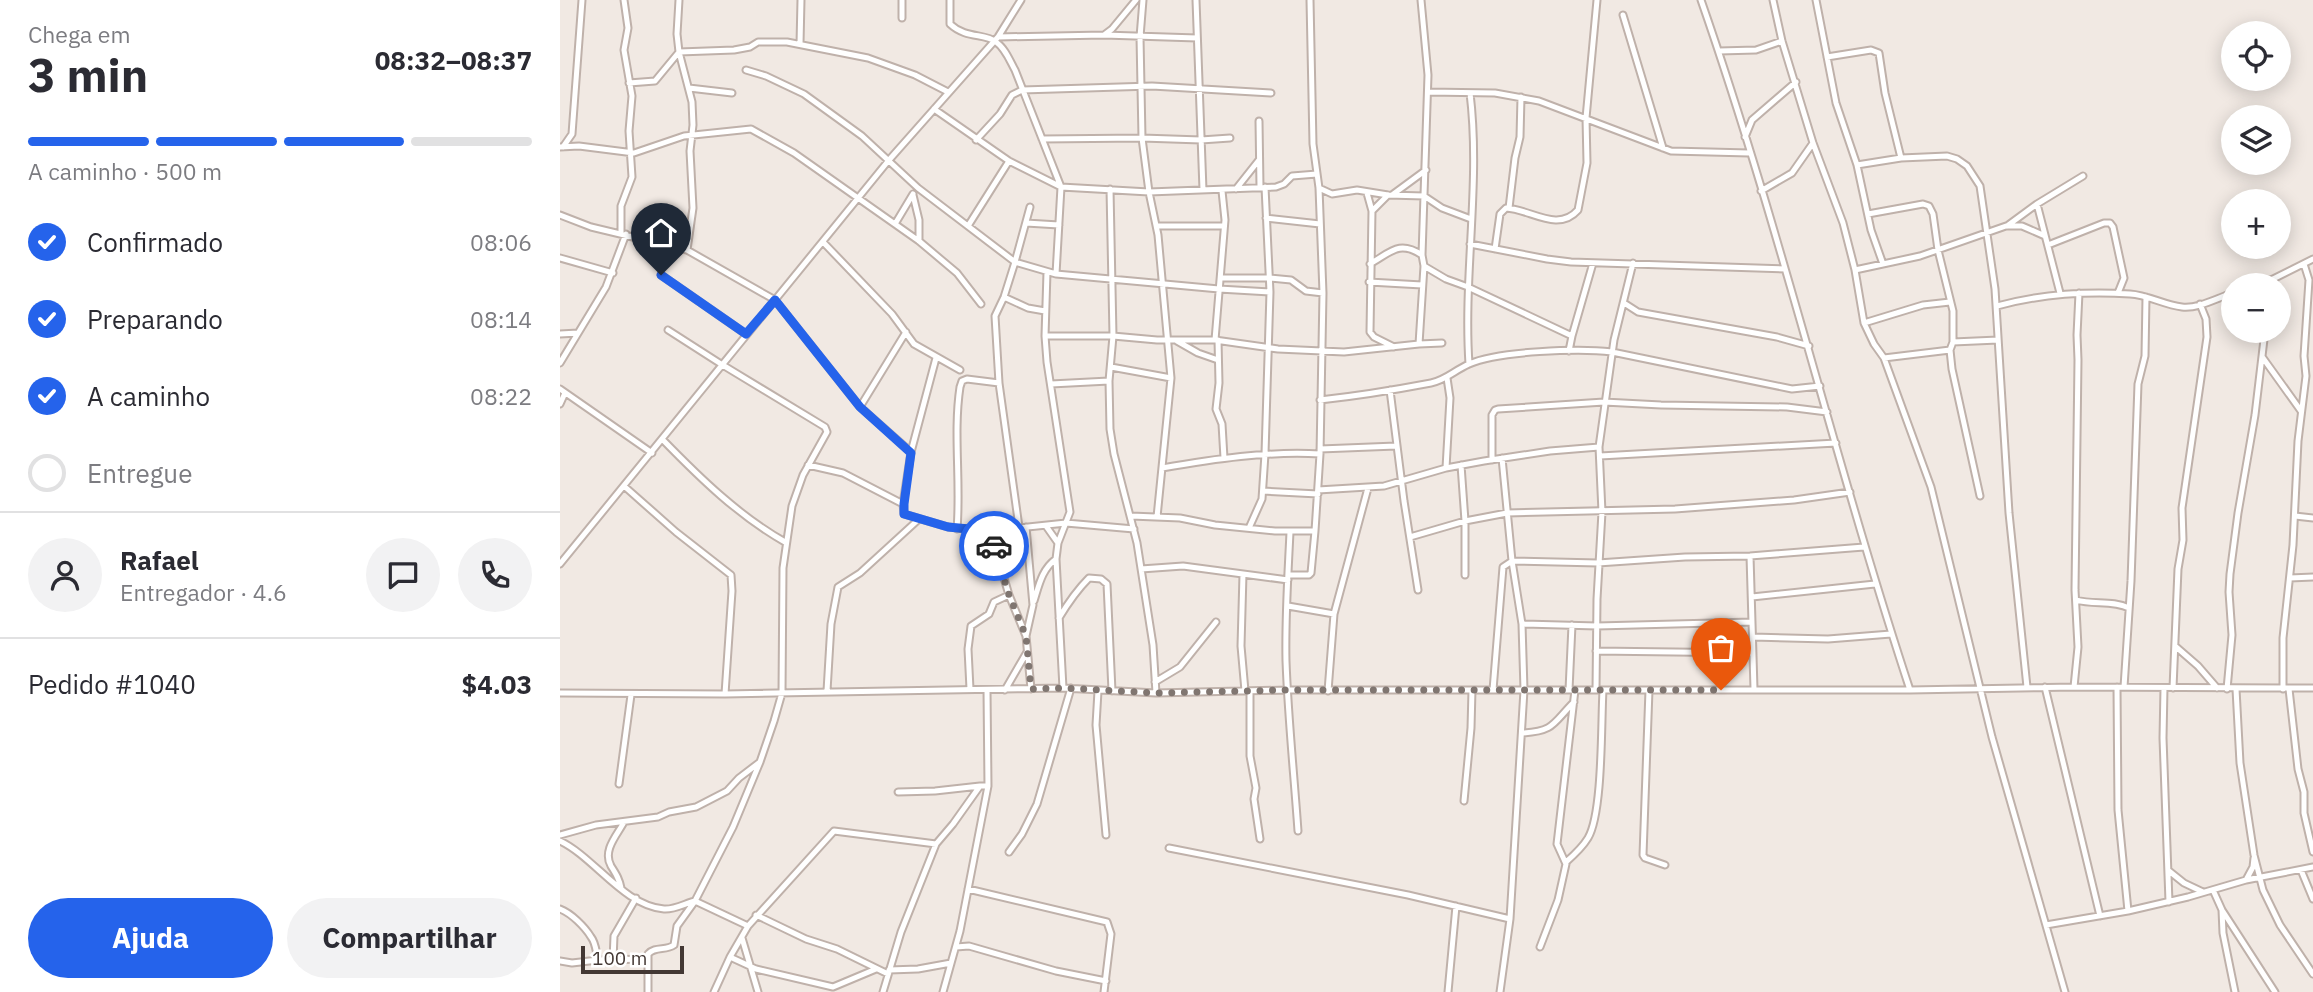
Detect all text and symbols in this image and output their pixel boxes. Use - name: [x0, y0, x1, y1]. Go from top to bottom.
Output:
- text: Chega em: [28, 19, 130, 49]
- map controls: [2221, 21, 2291, 343]
- button: locate: [2221, 21, 2291, 91]
- text: 08:32–08:37: [375, 43, 532, 77]
- text: 3 min: [28, 45, 148, 105]
- button: layers: [2221, 105, 2291, 175]
- text: A caminho · 500 m: [28, 156, 222, 186]
- button: +: [2221, 189, 2291, 259]
- pin: [631, 203, 691, 275]
- icon: home: [642, 214, 680, 252]
- icon: check: [28, 223, 66, 261]
- text: Confirmado: [87, 225, 223, 259]
- text: 08:06: [470, 227, 532, 257]
- button: −: [2221, 273, 2291, 343]
- icon: check: [28, 300, 66, 338]
- text: Preparando: [87, 302, 223, 336]
- text: 08:14: [470, 304, 532, 334]
- icon: check: [28, 377, 66, 415]
- text: A caminho: [87, 379, 210, 413]
- text: 08:22: [470, 381, 532, 411]
- text: Entregue: [87, 456, 192, 490]
- courier: [959, 511, 1029, 581]
- icon: car: [975, 527, 1013, 565]
- button: person: [28, 538, 102, 612]
- button: chat: [366, 538, 440, 612]
- button: phone: [458, 538, 532, 612]
- text: Rafael: [120, 543, 199, 577]
- text: Entregador · 4.6: [120, 577, 287, 607]
- pin: [1691, 618, 1751, 690]
- icon: bag: [1702, 629, 1740, 667]
- text: Pedido #1040: [28, 667, 196, 701]
- text: $4.03: [462, 667, 532, 701]
- button: Ajuda: [28, 898, 273, 978]
- button: Compartilhar: [287, 898, 532, 978]
- scale bar: [581, 943, 684, 975]
- text: 100 m: [592, 946, 647, 970]

